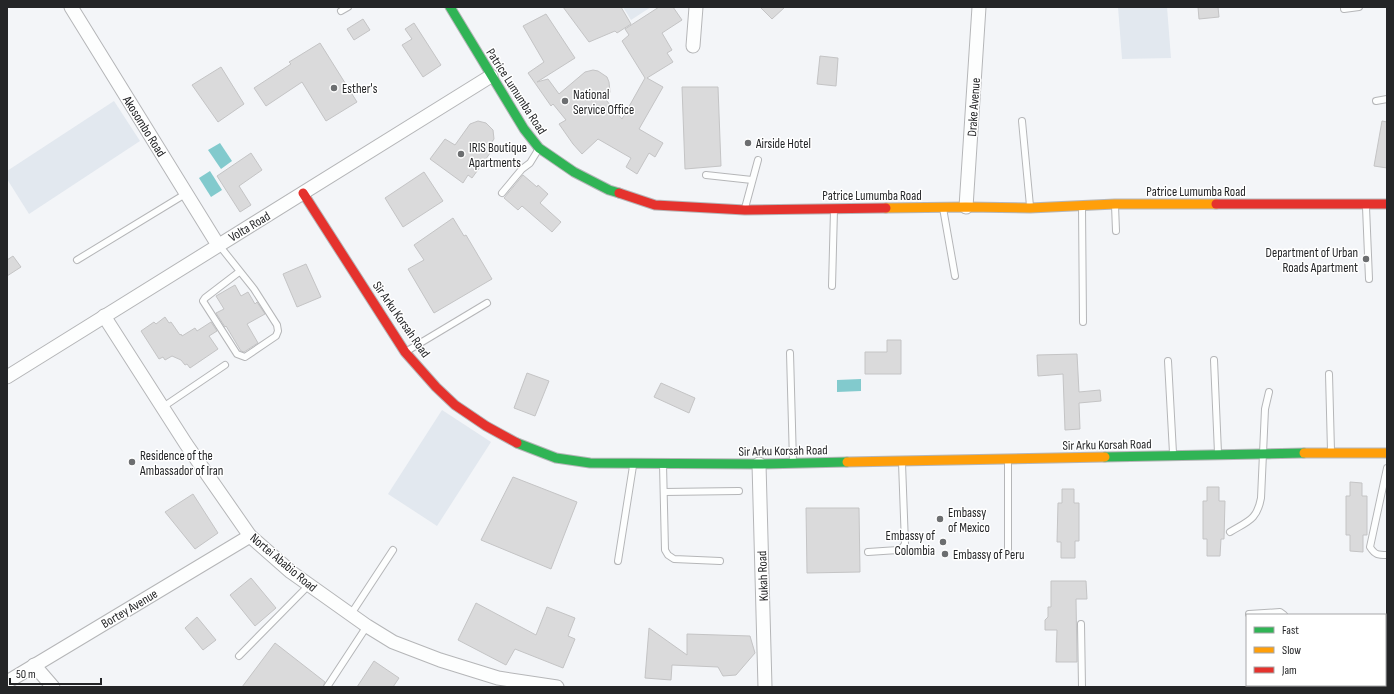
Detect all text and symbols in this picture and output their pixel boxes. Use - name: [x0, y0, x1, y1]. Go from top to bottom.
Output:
- street label: Patrice Lumumba Road: [482, 46, 550, 138]
- street label: Drake Avenue: [964, 77, 984, 137]
- place label: Esther's: [342, 81, 378, 97]
- marker: Esther's: [329, 83, 339, 93]
- place label: National Service Office: [573, 87, 634, 118]
- street label: Akosombo Road: [119, 92, 169, 160]
- marker: National Service Office: [560, 96, 570, 106]
- place label: Airside Hotel: [755, 136, 811, 152]
- marker: Airside Hotel: [743, 138, 753, 148]
- place label: IRIS Boutique Apartments: [468, 140, 527, 171]
- marker: IRIS Boutique Apartments: [456, 149, 466, 159]
- street label: Patrice Lumumba Road: [1146, 184, 1246, 200]
- street label: Patrice Lumumba Road: [822, 188, 922, 204]
- street label: Volta Road: [226, 208, 273, 246]
- place label: Department of Urban Roads Apartment: [1266, 245, 1358, 276]
- marker: Department of Urban Roads Apartment: [1361, 254, 1371, 264]
- street label: Sir Arku Korsah Road: [369, 278, 433, 361]
- street label: Sir Arku Korsah Road: [1062, 436, 1152, 454]
- street label: Sir Arku Korsah Road: [738, 442, 828, 460]
- place label: Residence of the Ambassador of Iran: [139, 448, 223, 479]
- marker: Residence of the Ambassador of Iran: [127, 457, 137, 467]
- place label: Embassy of Mexico: [948, 505, 990, 536]
- marker: Embassy of Mexico: [935, 514, 945, 524]
- place label: Embassy of Colombia: [886, 528, 935, 559]
- street label: Nortei Ababio Road: [247, 530, 320, 595]
- marker: Embassy of Colombia: [938, 537, 948, 547]
- place label: Embassy of Peru: [953, 547, 1024, 563]
- marker: Embassy of Peru: [940, 549, 950, 559]
- street label: Kukah Road: [754, 550, 772, 601]
- street label: Bortey Avenue: [98, 586, 161, 632]
- legend: [1246, 614, 1386, 686]
- text: Fast: [1282, 623, 1299, 638]
- text: Slow: [1282, 643, 1301, 658]
- scale bar: [10, 660, 101, 686]
- text: Jam: [1281, 663, 1297, 678]
- text: 50 m: [16, 667, 36, 682]

